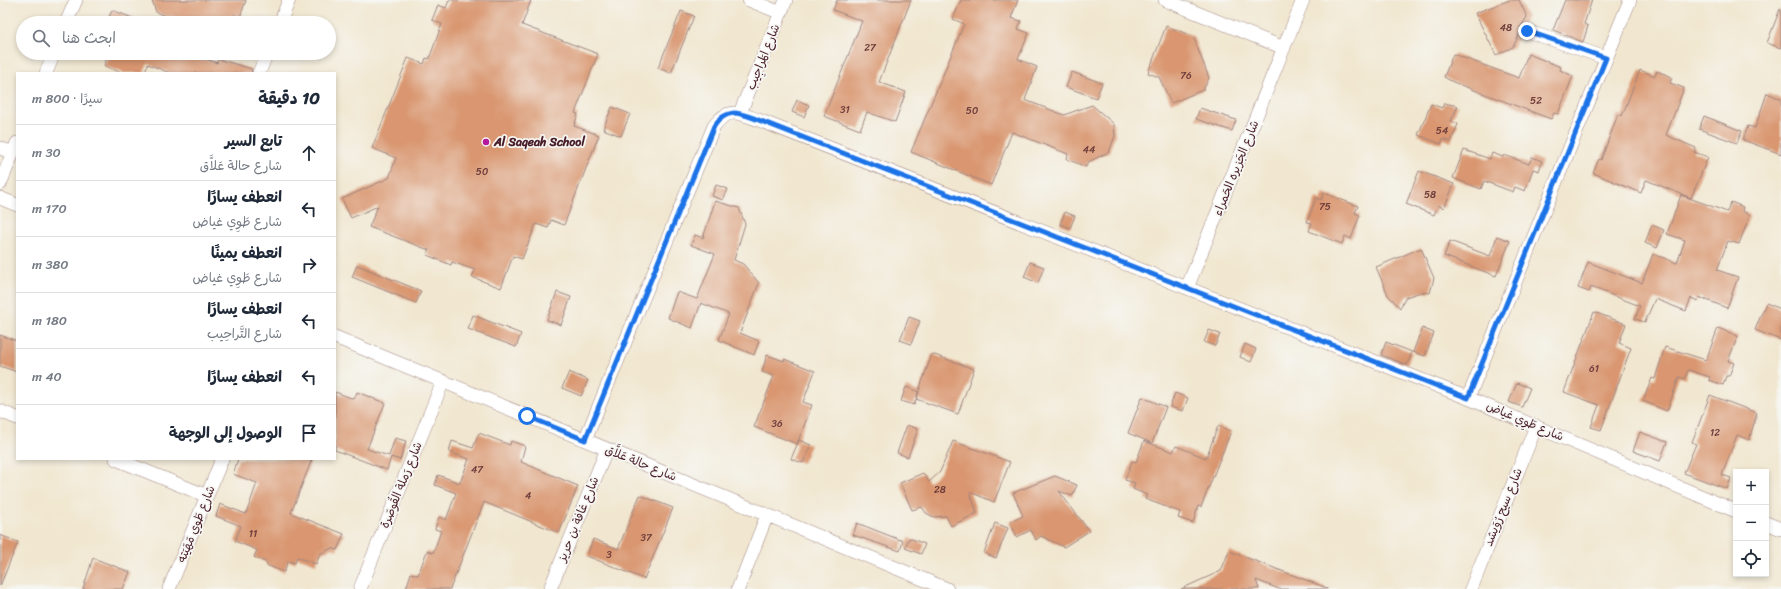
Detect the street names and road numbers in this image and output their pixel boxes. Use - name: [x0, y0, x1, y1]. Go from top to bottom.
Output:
- street label: شارع المَراجِيب: [740, 21, 786, 93]
- street label: شارع الجَزيره الحَمراء: [1207, 117, 1265, 219]
- street label: شارع طَوِي غياض: [1483, 395, 1567, 447]
- street label: شارع رَملة القُوصَرة: [374, 438, 428, 532]
- street label: شارع حالة عَلاَّق: [602, 438, 680, 487]
- street label: شارع سيح رُوَيشد: [1477, 464, 1529, 550]
- street label: شارع غافة بن حريز: [551, 473, 605, 566]
- street label: شارع طَوي مَهَيَته: [170, 482, 222, 566]

